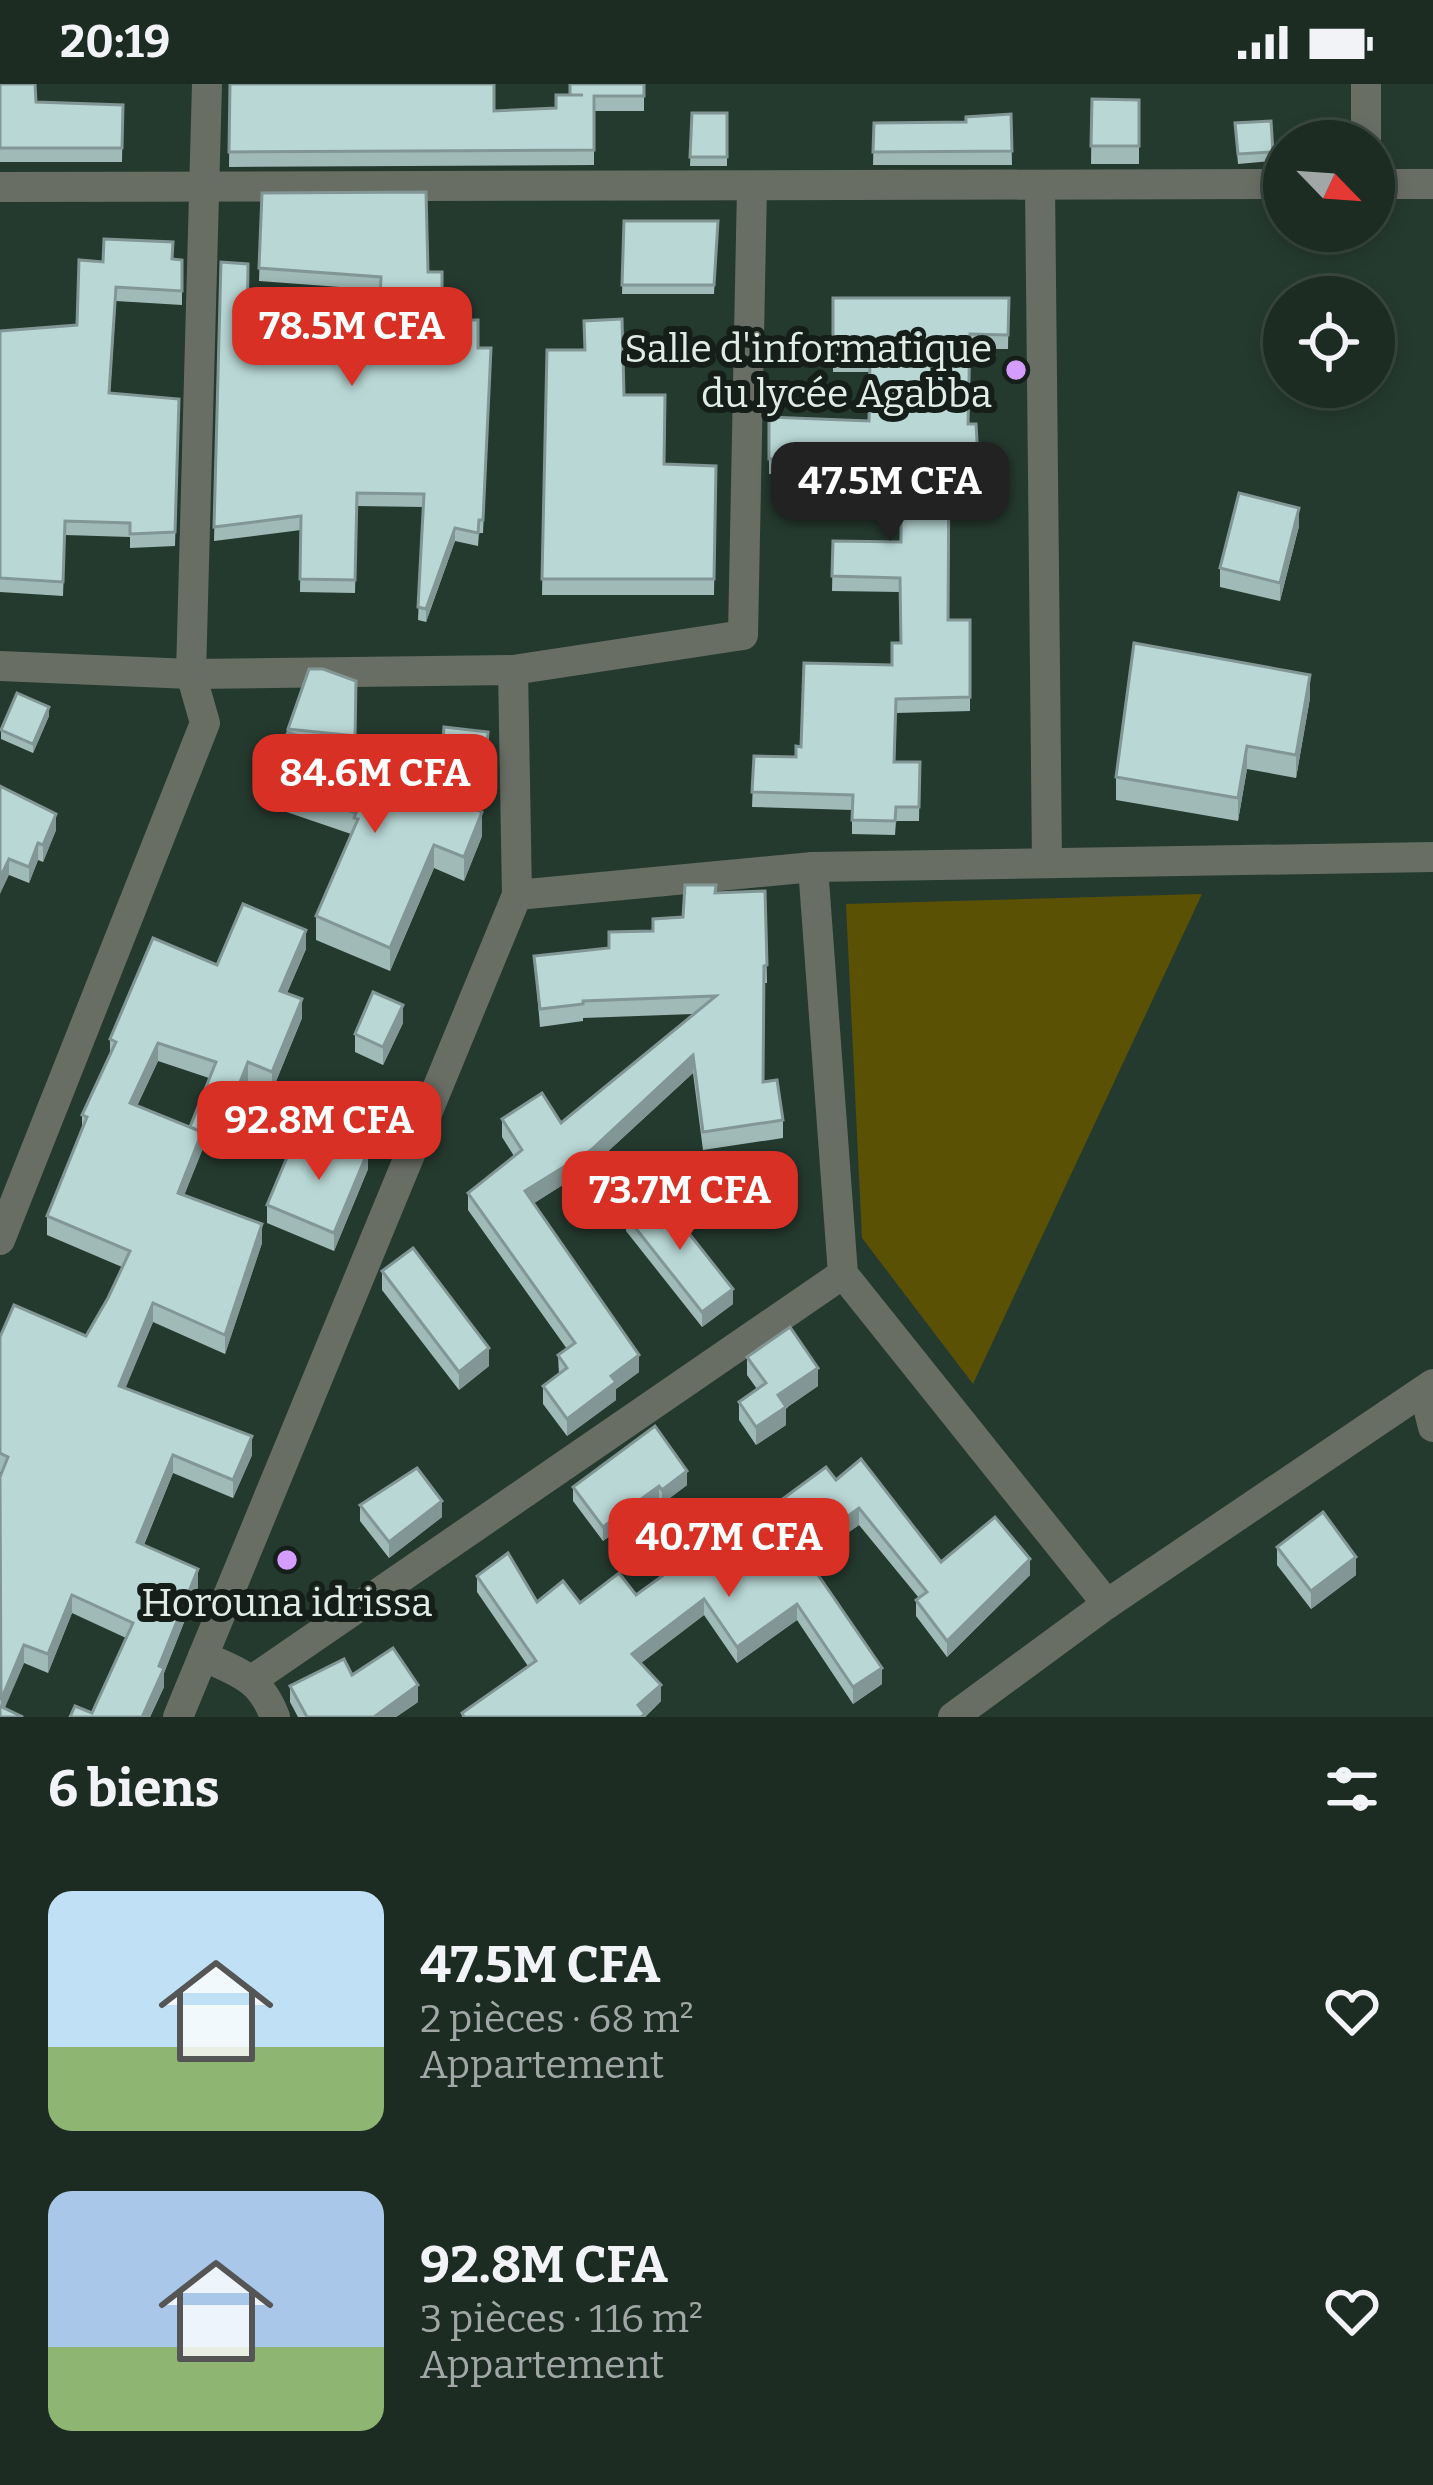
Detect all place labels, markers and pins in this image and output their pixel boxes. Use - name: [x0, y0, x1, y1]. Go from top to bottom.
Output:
- pin: 78.5M CFA: [215, 287, 489, 389]
- place label: Salle d'informatique du lycée Agabba: [624, 326, 992, 417]
- marker: Salle d'informatique du lycée Agabba: [1003, 357, 1029, 383]
- pin: 47.5M CFA: [753, 442, 1027, 544]
- pin: 84.6M CFA: [238, 734, 512, 836]
- pin: 92.8M CFA: [182, 1081, 456, 1183]
- pin: 73.7M CFA: [543, 1151, 817, 1253]
- pin: 40.7M CFA: [592, 1498, 866, 1600]
- marker: Horouna idrissa: [274, 1547, 300, 1573]
- place label: Horouna idrissa: [141, 1580, 433, 1626]

